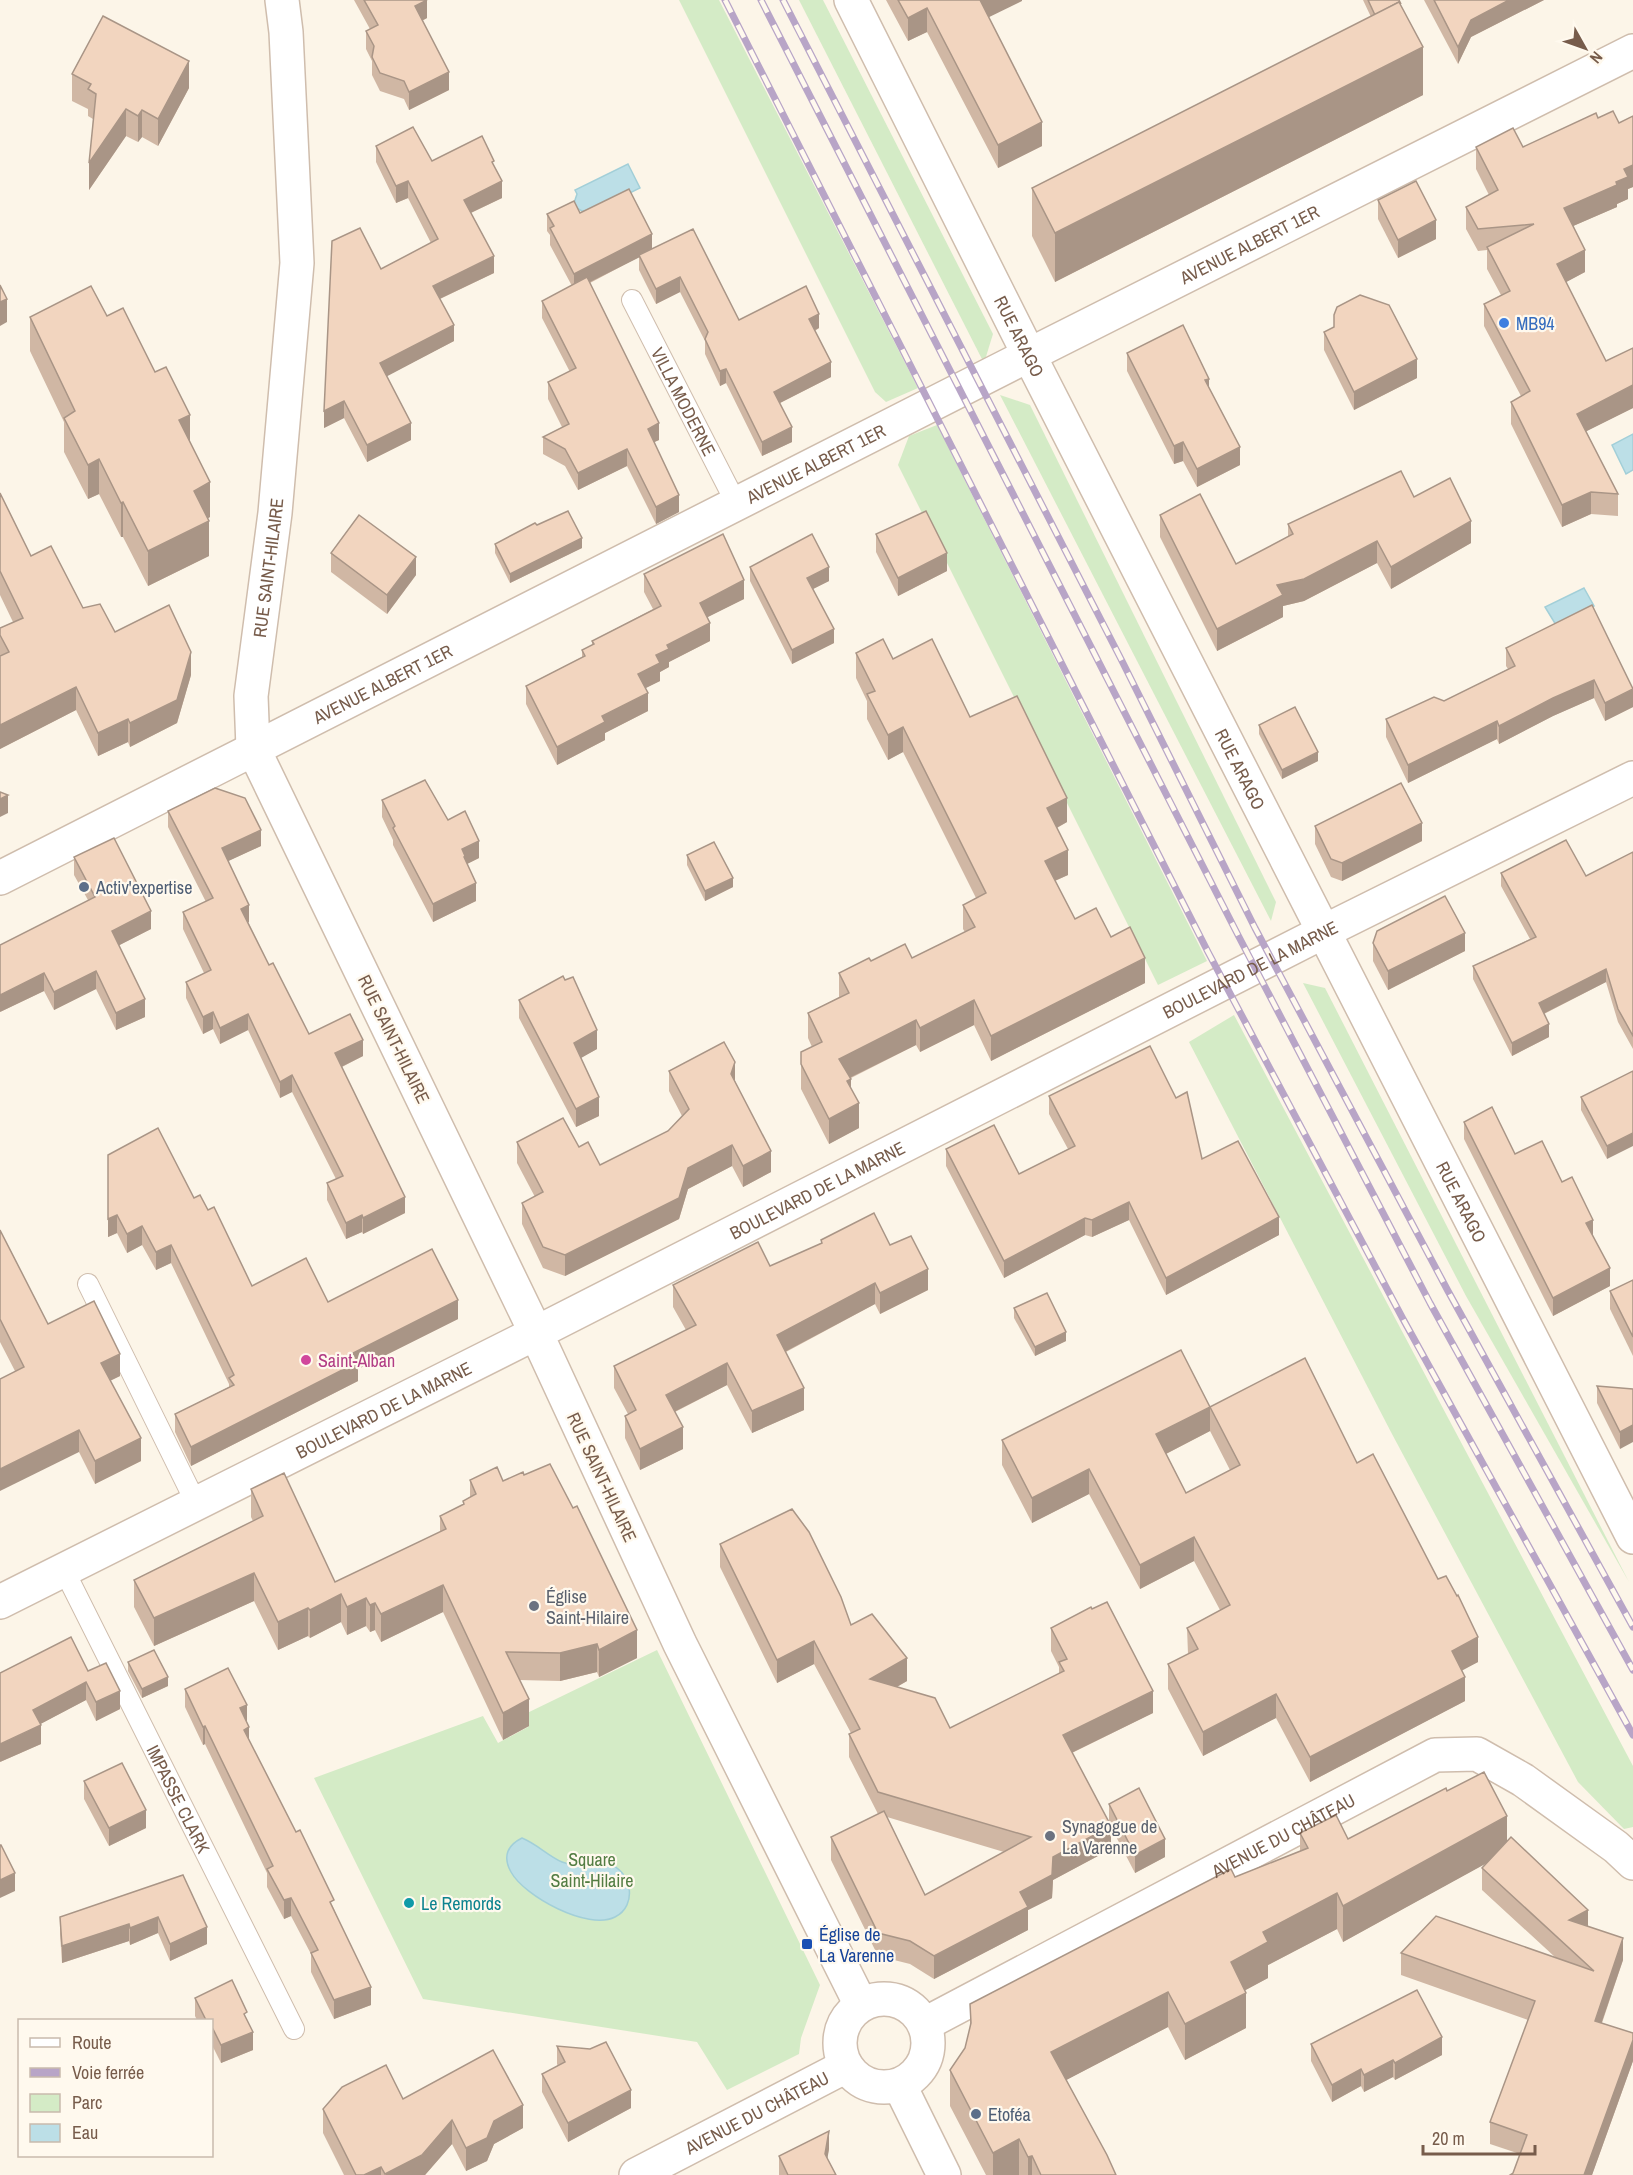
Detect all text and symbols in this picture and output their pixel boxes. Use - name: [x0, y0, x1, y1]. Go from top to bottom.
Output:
- north arrow: [1555, 18, 1615, 78]
- text: N: [1585, 47, 1608, 68]
- street label: AVENUE ALBERT 1ER: [1175, 198, 1324, 290]
- street label: RUE ARAGO: [989, 291, 1050, 381]
- place label: MB94: [1516, 311, 1555, 336]
- marker: MB94: [1497, 316, 1511, 330]
- street label: VILLA MODERNE: [646, 343, 722, 460]
- street label: AVENUE ALBERT 1ER: [741, 418, 890, 510]
- street label: RUE SAINT-HILAIRE: [246, 497, 289, 639]
- street label: AVENUE ALBERT 1ER: [308, 638, 457, 730]
- street label: RUE ARAGO: [1209, 724, 1272, 814]
- place label: Activ'expertise: [95, 875, 192, 900]
- marker: Activ'expertise: [77, 880, 91, 894]
- street label: BOULEVARD DE LA MARNE: [1158, 914, 1342, 1024]
- street label: RUE SAINT-HILAIRE: [352, 970, 436, 1108]
- street label: BOULEVARD DE LA MARNE: [725, 1135, 909, 1245]
- street label: RUE ARAGO: [1431, 1157, 1493, 1247]
- place label: Saint-Alban: [318, 1348, 395, 1373]
- marker: Saint-Alban: [299, 1353, 313, 1367]
- street label: BOULEVARD DE LA MARNE: [291, 1355, 475, 1464]
- street label: RUE SAINT-HILAIRE: [561, 1408, 643, 1546]
- place label: Église Saint-Hilaire: [546, 1584, 629, 1630]
- marker: Église Saint-Hilaire: [527, 1599, 541, 1613]
- street label: IMPASSE CLARK: [141, 1741, 216, 1857]
- street label: AVENUE DU CHÂTEAU: [1206, 1787, 1359, 1884]
- place label: Synagogue de La Varenne: [1062, 1814, 1157, 1860]
- marker: Synagogue de La Varenne: [1043, 1829, 1057, 1843]
- park label: Square Saint-Hilaire: [551, 1847, 633, 1893]
- place label: Le Remords: [421, 1891, 501, 1916]
- marker: Le Remords: [402, 1896, 416, 1910]
- place label: Église de La Varenne: [819, 1922, 894, 1968]
- marker: Église de La Varenne: [800, 1937, 814, 1951]
- legend: [18, 2019, 213, 2157]
- text: Route: [72, 2030, 111, 2055]
- text: Voie ferrée: [72, 2060, 144, 2085]
- street label: AVENUE DU CHÂTEAU: [680, 2065, 833, 2160]
- text: Parc: [72, 2090, 102, 2115]
- place label: Etoféa: [988, 2102, 1031, 2127]
- marker: Etoféa: [969, 2107, 983, 2121]
- scale bar: [1423, 2118, 1536, 2156]
- text: Eau: [72, 2120, 98, 2145]
- text: 20 m: [1432, 2126, 1465, 2151]

